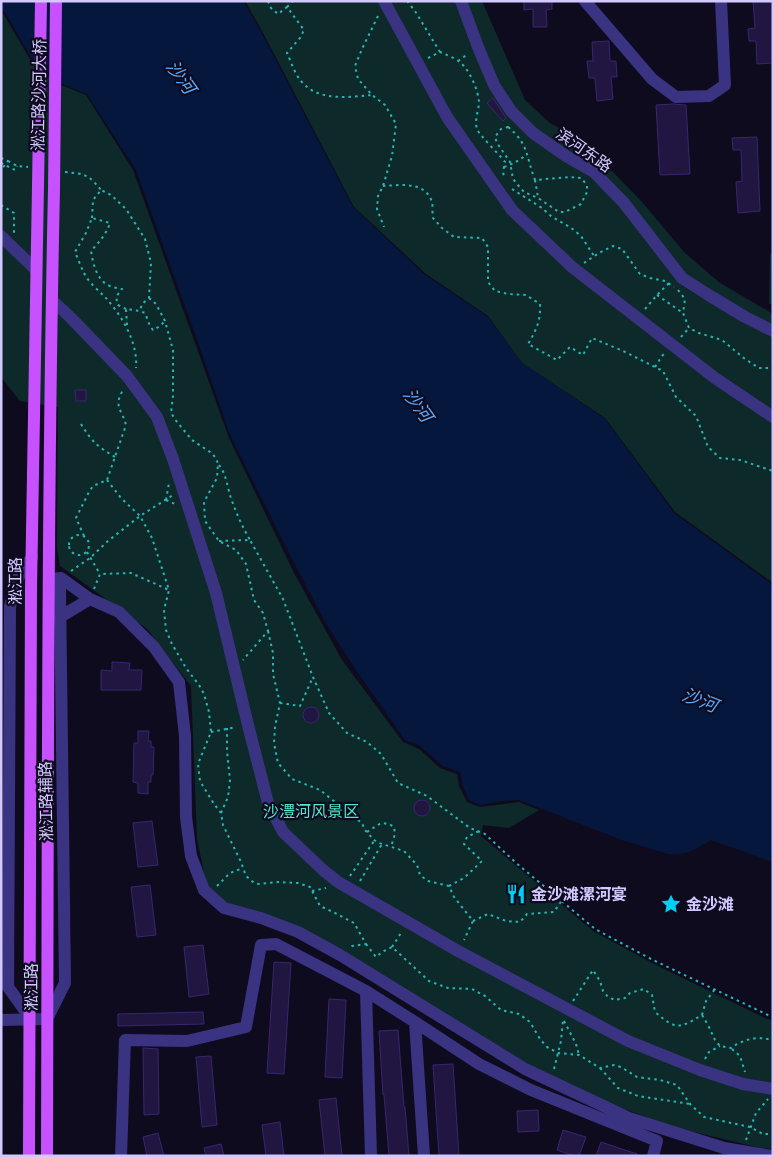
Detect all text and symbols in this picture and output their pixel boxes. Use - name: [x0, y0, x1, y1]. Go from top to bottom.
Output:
- street label: 淞江路沙河大桥: [29, 39, 49, 151]
- water label: 沙河: [162, 56, 202, 100]
- street label: 滨河东路: [552, 124, 616, 176]
- water label: 沙河: [399, 384, 439, 428]
- street label: 淞江路: [6, 557, 25, 605]
- water label: 沙河: [679, 684, 723, 717]
- street label: 淞江路辅路: [36, 761, 56, 841]
- park label: 沙澧河风景区: [263, 802, 359, 821]
- restaurant icon: 金沙滩漯河宴: [505, 883, 527, 905]
- place label: 金沙滩漯河宴: [531, 885, 627, 904]
- place icon: 金沙滩: [660, 893, 682, 915]
- place label: 金沙滩: [686, 895, 734, 914]
- street label: 淞江路: [22, 963, 41, 1011]

